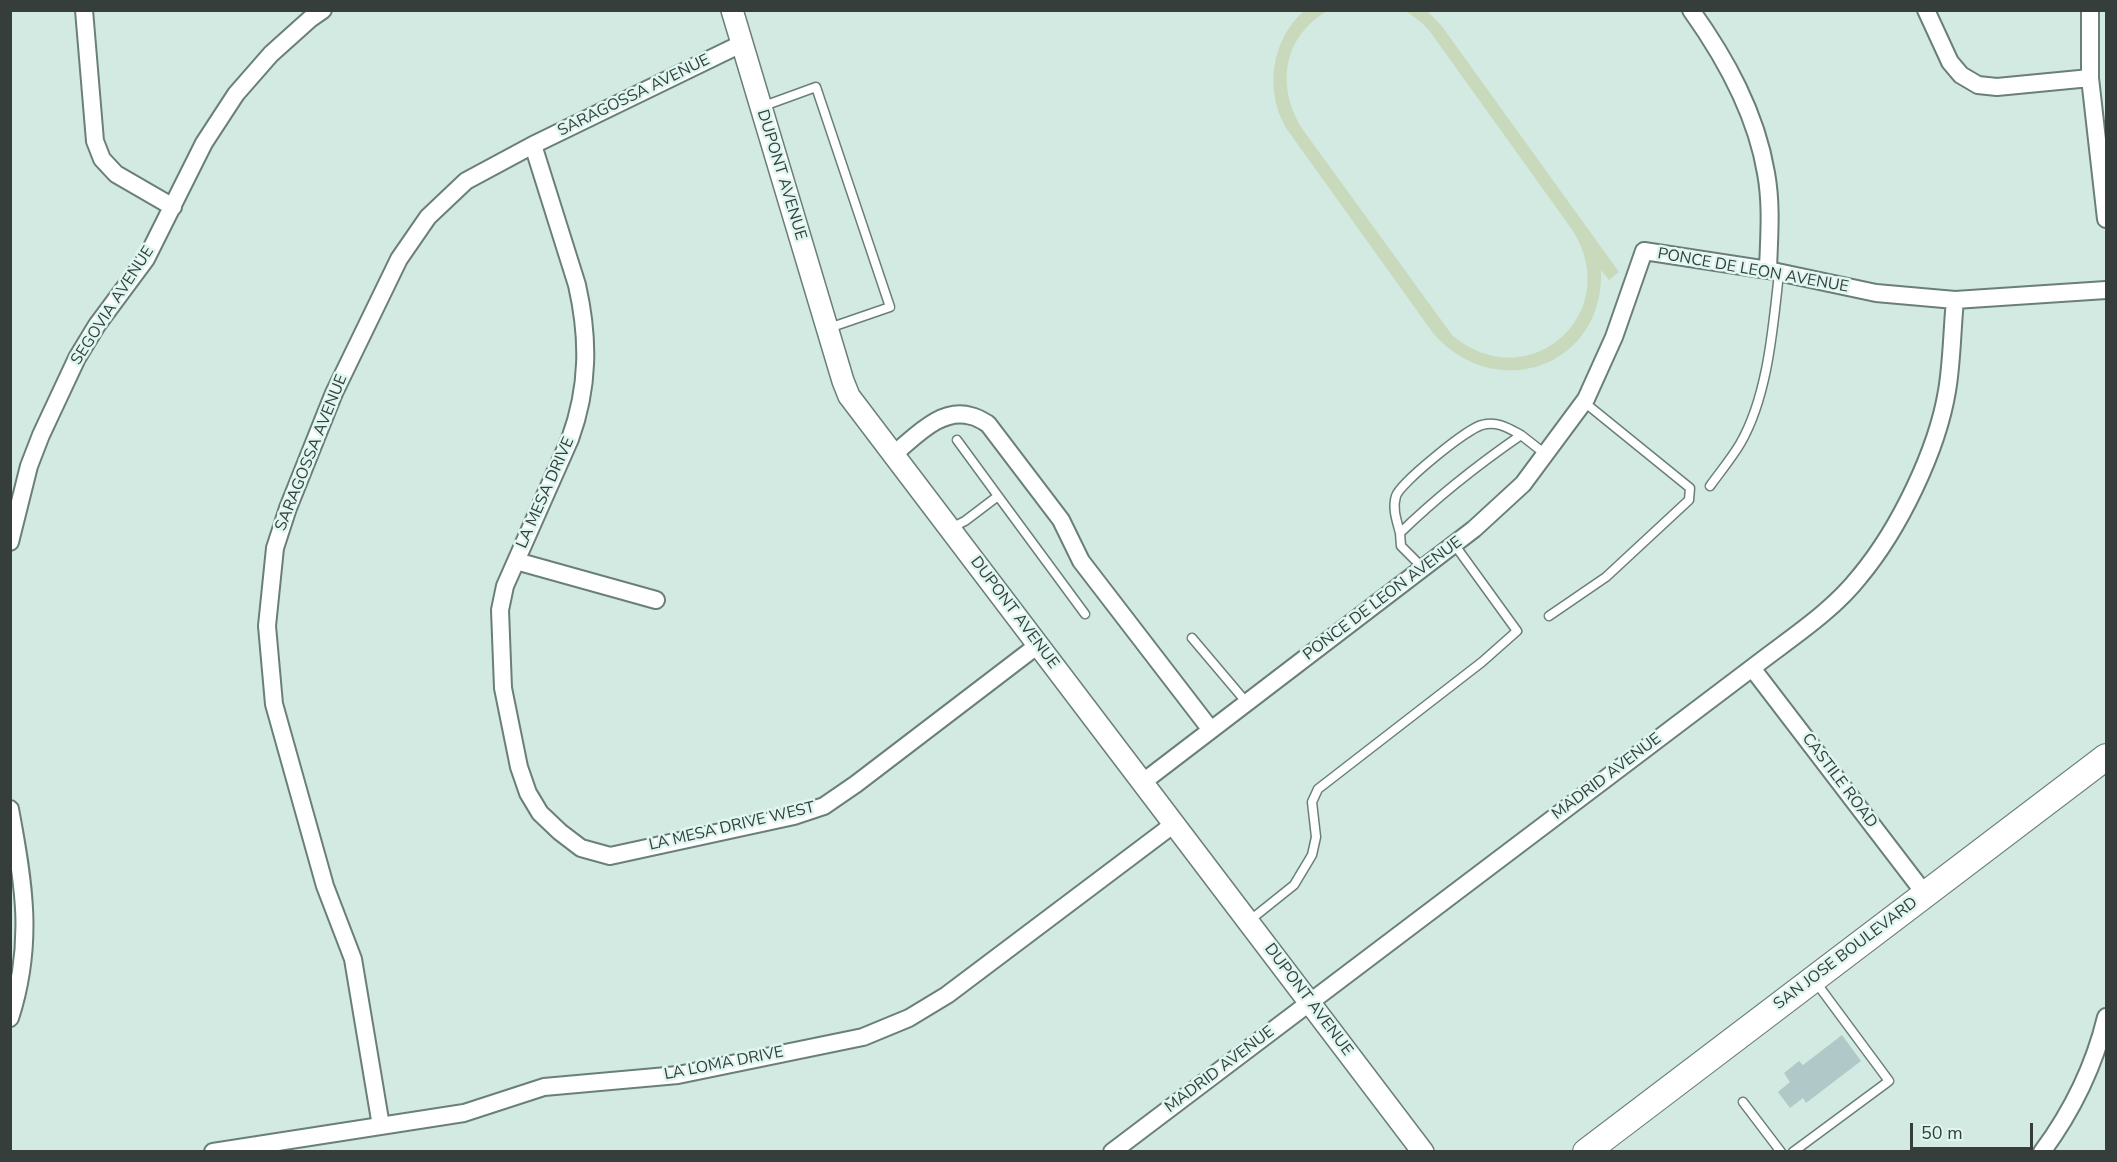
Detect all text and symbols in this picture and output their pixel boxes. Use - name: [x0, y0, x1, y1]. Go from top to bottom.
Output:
- street label: SARAGOSSA AVENUE: [555, 51, 713, 141]
- street label: DUPONT AVENUE: [752, 107, 810, 243]
- street label: SEGOVIA AVENUE: [67, 243, 159, 369]
- street label: PONCE DE LEON AVENUE: [1656, 245, 1850, 297]
- street label: SARAGOSSA AVENUE: [272, 372, 352, 534]
- street label: LA MESA DRIVE: [513, 434, 579, 552]
- street label: PONCE DE LEON AVENUE: [1300, 533, 1466, 665]
- street label: DUPONT AVENUE: [966, 553, 1062, 673]
- street label: MADRID AVENUE: [1549, 730, 1665, 824]
- street label: CASTILE ROAD: [1797, 730, 1881, 832]
- street label: LA MESA DRIVE WEST: [647, 799, 817, 855]
- street label: SAN JOSE BOULEVARD: [1770, 894, 1922, 1014]
- street label: DUPONT AVENUE: [1260, 940, 1356, 1060]
- street label: MADRID AVENUE: [1162, 1023, 1278, 1117]
- street label: LA LOMA DRIVE: [663, 1043, 785, 1085]
- scale bar: [1913, 1111, 2036, 1149]
- text: 50 m: [1921, 1121, 1963, 1145]

